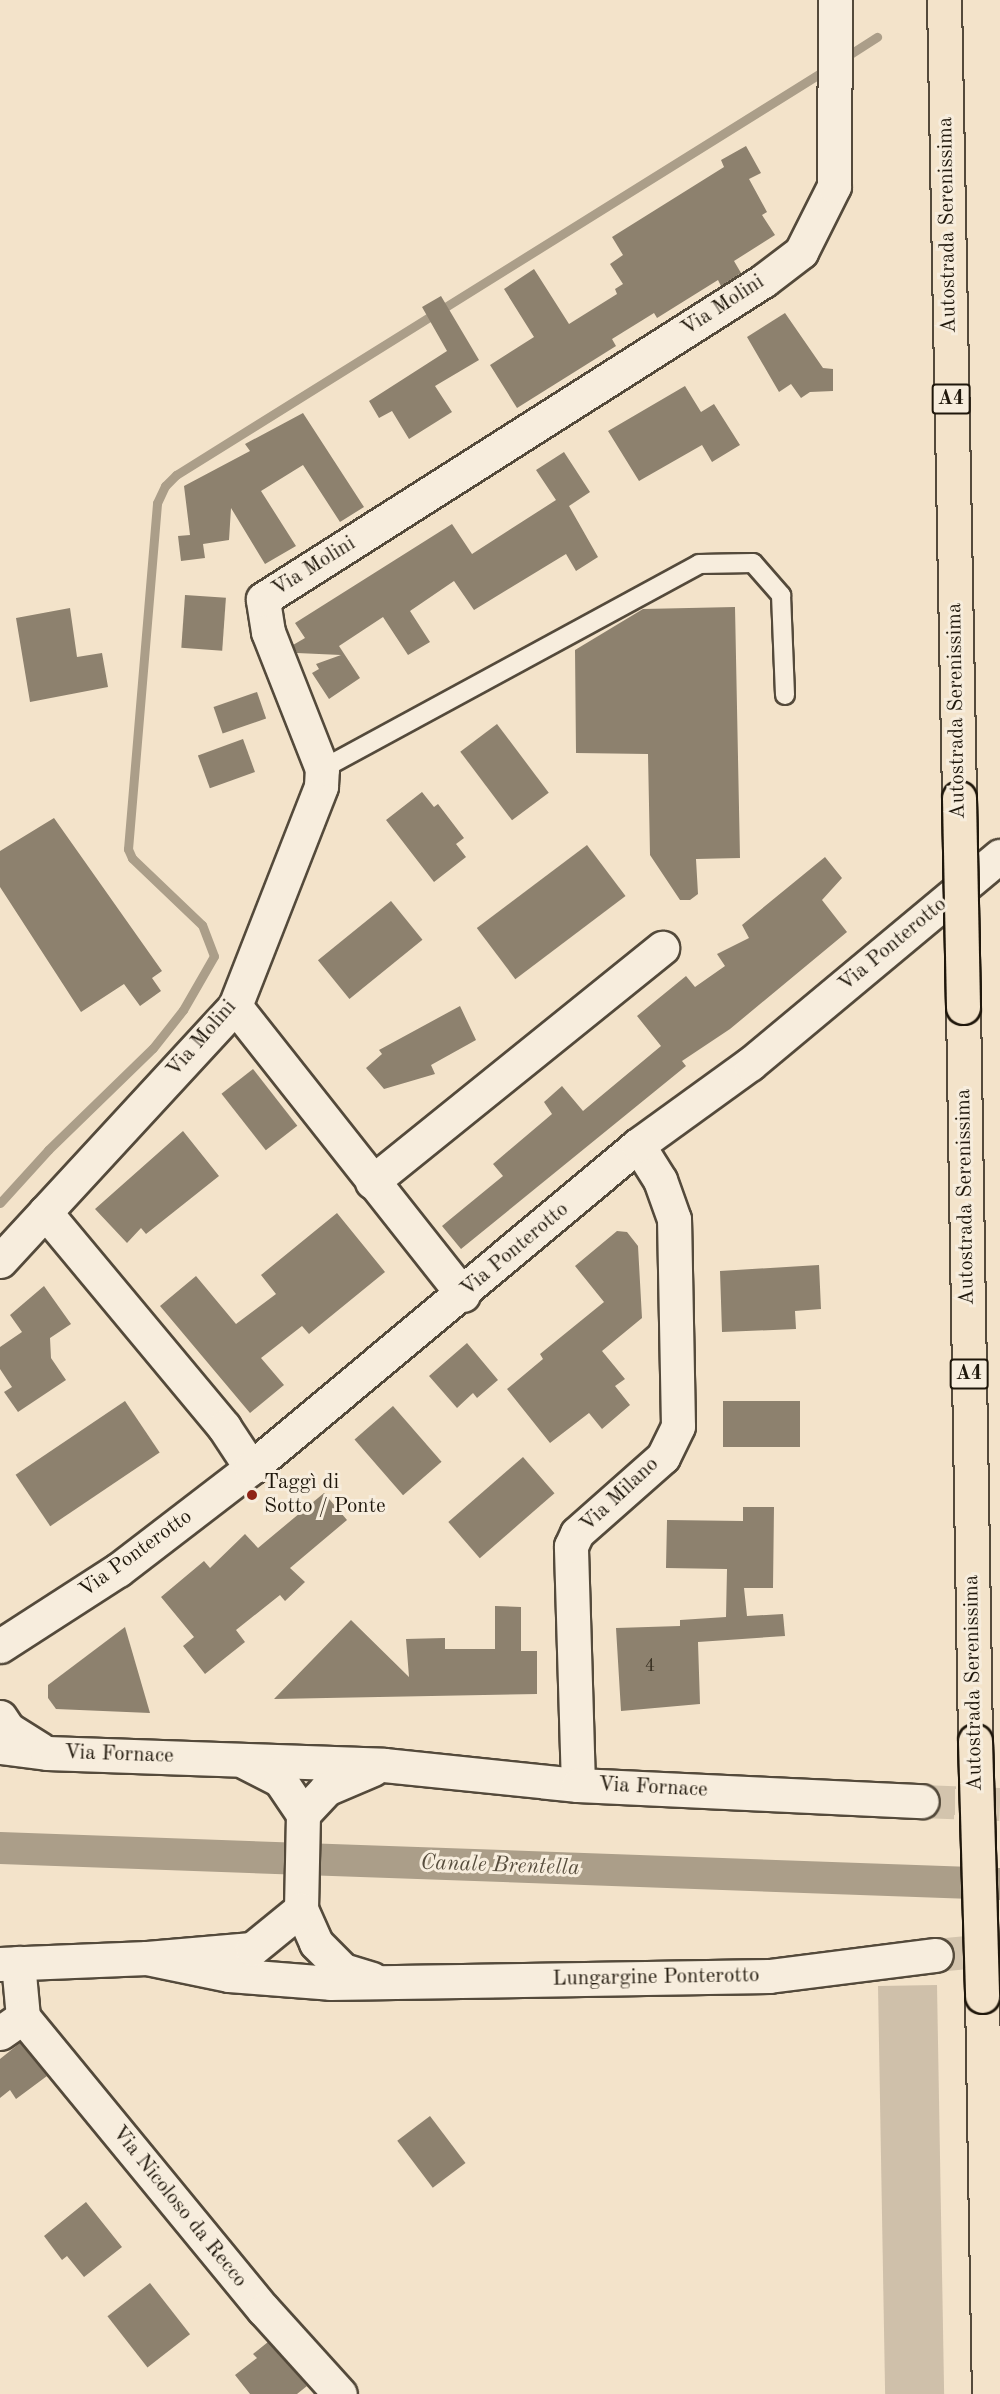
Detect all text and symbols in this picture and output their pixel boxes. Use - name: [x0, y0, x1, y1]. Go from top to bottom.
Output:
- street label: Autostrada Serenissima: [934, 116, 962, 334]
- street label: Via Molini: [677, 270, 769, 342]
- road number: A4: [932, 382, 970, 416]
- street label: Via Molini: [268, 532, 360, 602]
- street label: Autostrada Serenissima: [943, 602, 971, 820]
- street label: Via Ponterotto: [834, 893, 952, 997]
- street label: Via Molini: [162, 995, 242, 1083]
- street label: Autostrada Serenissima: [952, 1088, 980, 1306]
- street label: Via Ponterotto: [456, 1198, 574, 1302]
- road number: A4: [950, 1357, 988, 1391]
- street label: Via Milano: [575, 1452, 665, 1538]
- place label: Taggì di Sotto / Ponte: [264, 1470, 386, 1520]
- marker: Taggì di Sotto / Ponte: [245, 1488, 259, 1502]
- street label: Via Ponterotto: [75, 1505, 197, 1603]
- street label: Autostrada Serenissima: [960, 1574, 988, 1792]
- house number: 4: [645, 1655, 655, 1677]
- street label: Via Fornace: [64, 1740, 174, 1770]
- street label: Via Fornace: [598, 1773, 708, 1803]
- water label: Canale Brentella: [420, 1850, 580, 1882]
- street label: Lungargine Ponterotto: [552, 1964, 760, 1992]
- street label: Via Nicoloso da Recco: [106, 2121, 252, 2293]

